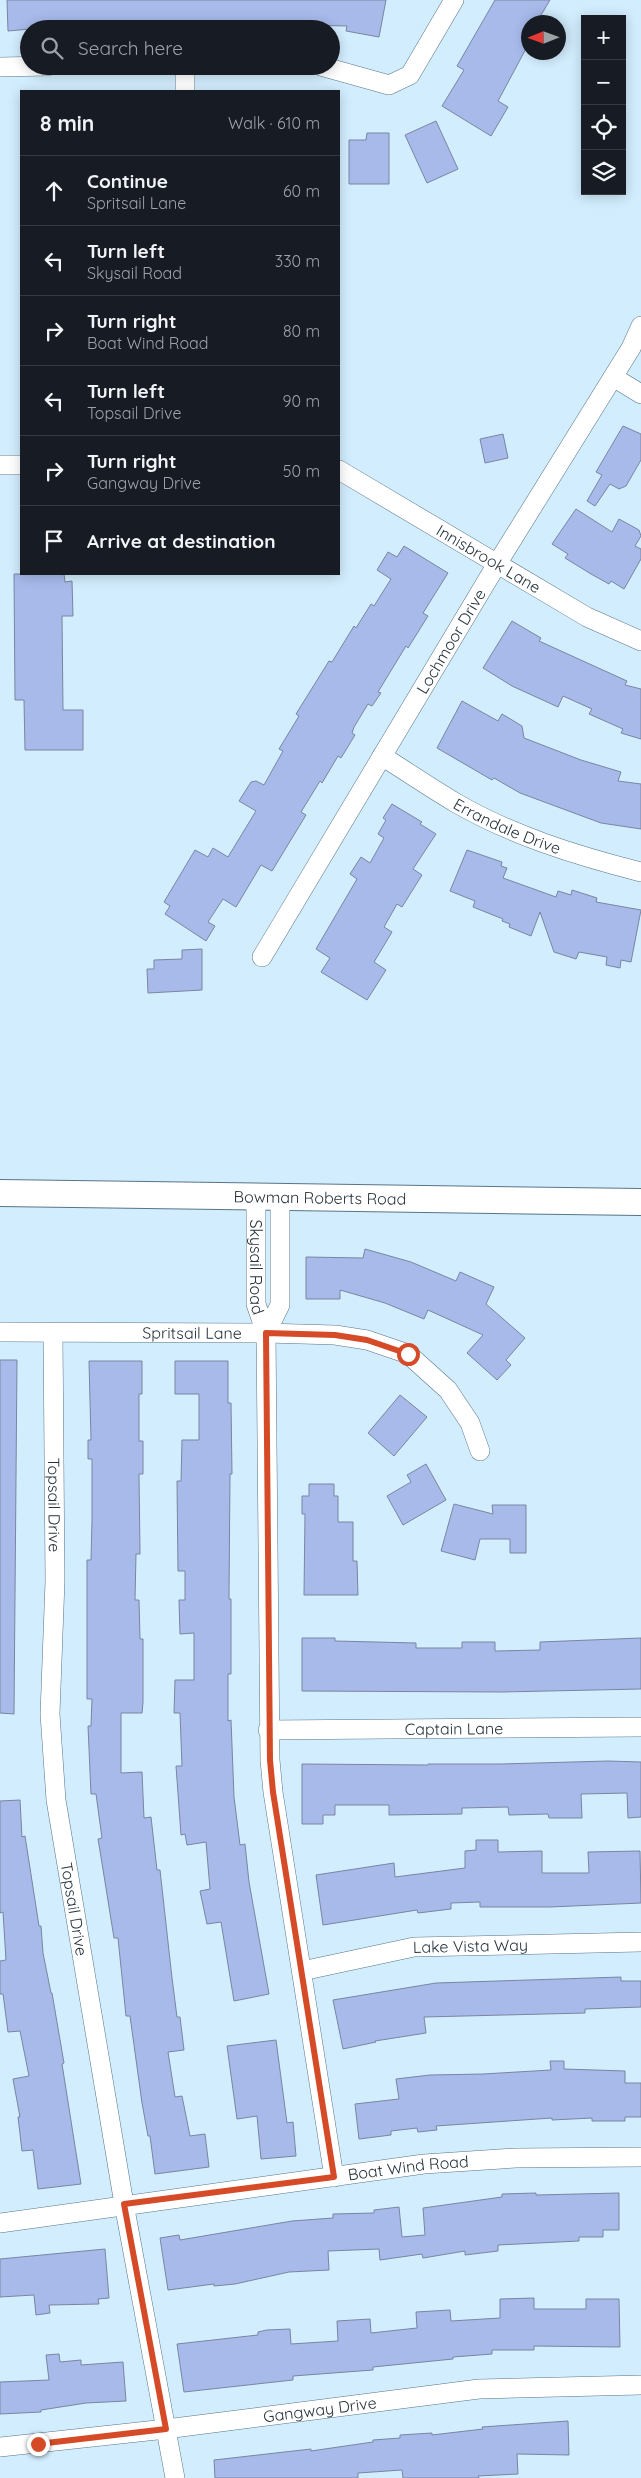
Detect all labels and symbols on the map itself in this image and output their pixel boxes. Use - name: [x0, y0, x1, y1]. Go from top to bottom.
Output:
- north arrow: [521, 15, 566, 60]
- street label: Innisbrook Lane: [433, 520, 544, 597]
- street label: Lochmoor Drive: [412, 585, 490, 697]
- street label: Errandale Drive: [450, 794, 563, 858]
- street label: Bowman Roberts Road: [234, 1186, 406, 1209]
- street label: Skysail Road: [246, 1219, 269, 1317]
- street label: Spritsail Lane: [142, 1323, 242, 1343]
- route start: [397, 1343, 420, 1366]
- street label: Topsail Drive: [44, 1458, 65, 1552]
- street label: Captain Lane: [405, 1718, 503, 1739]
- street label: Topsail Drive: [57, 1861, 92, 1957]
- street label: Lake Vista Way: [413, 1934, 528, 1957]
- street label: Boat Wind Road: [346, 2151, 469, 2184]
- street label: Gangway Drive: [262, 2392, 378, 2427]
- route end: [27, 2433, 50, 2456]

